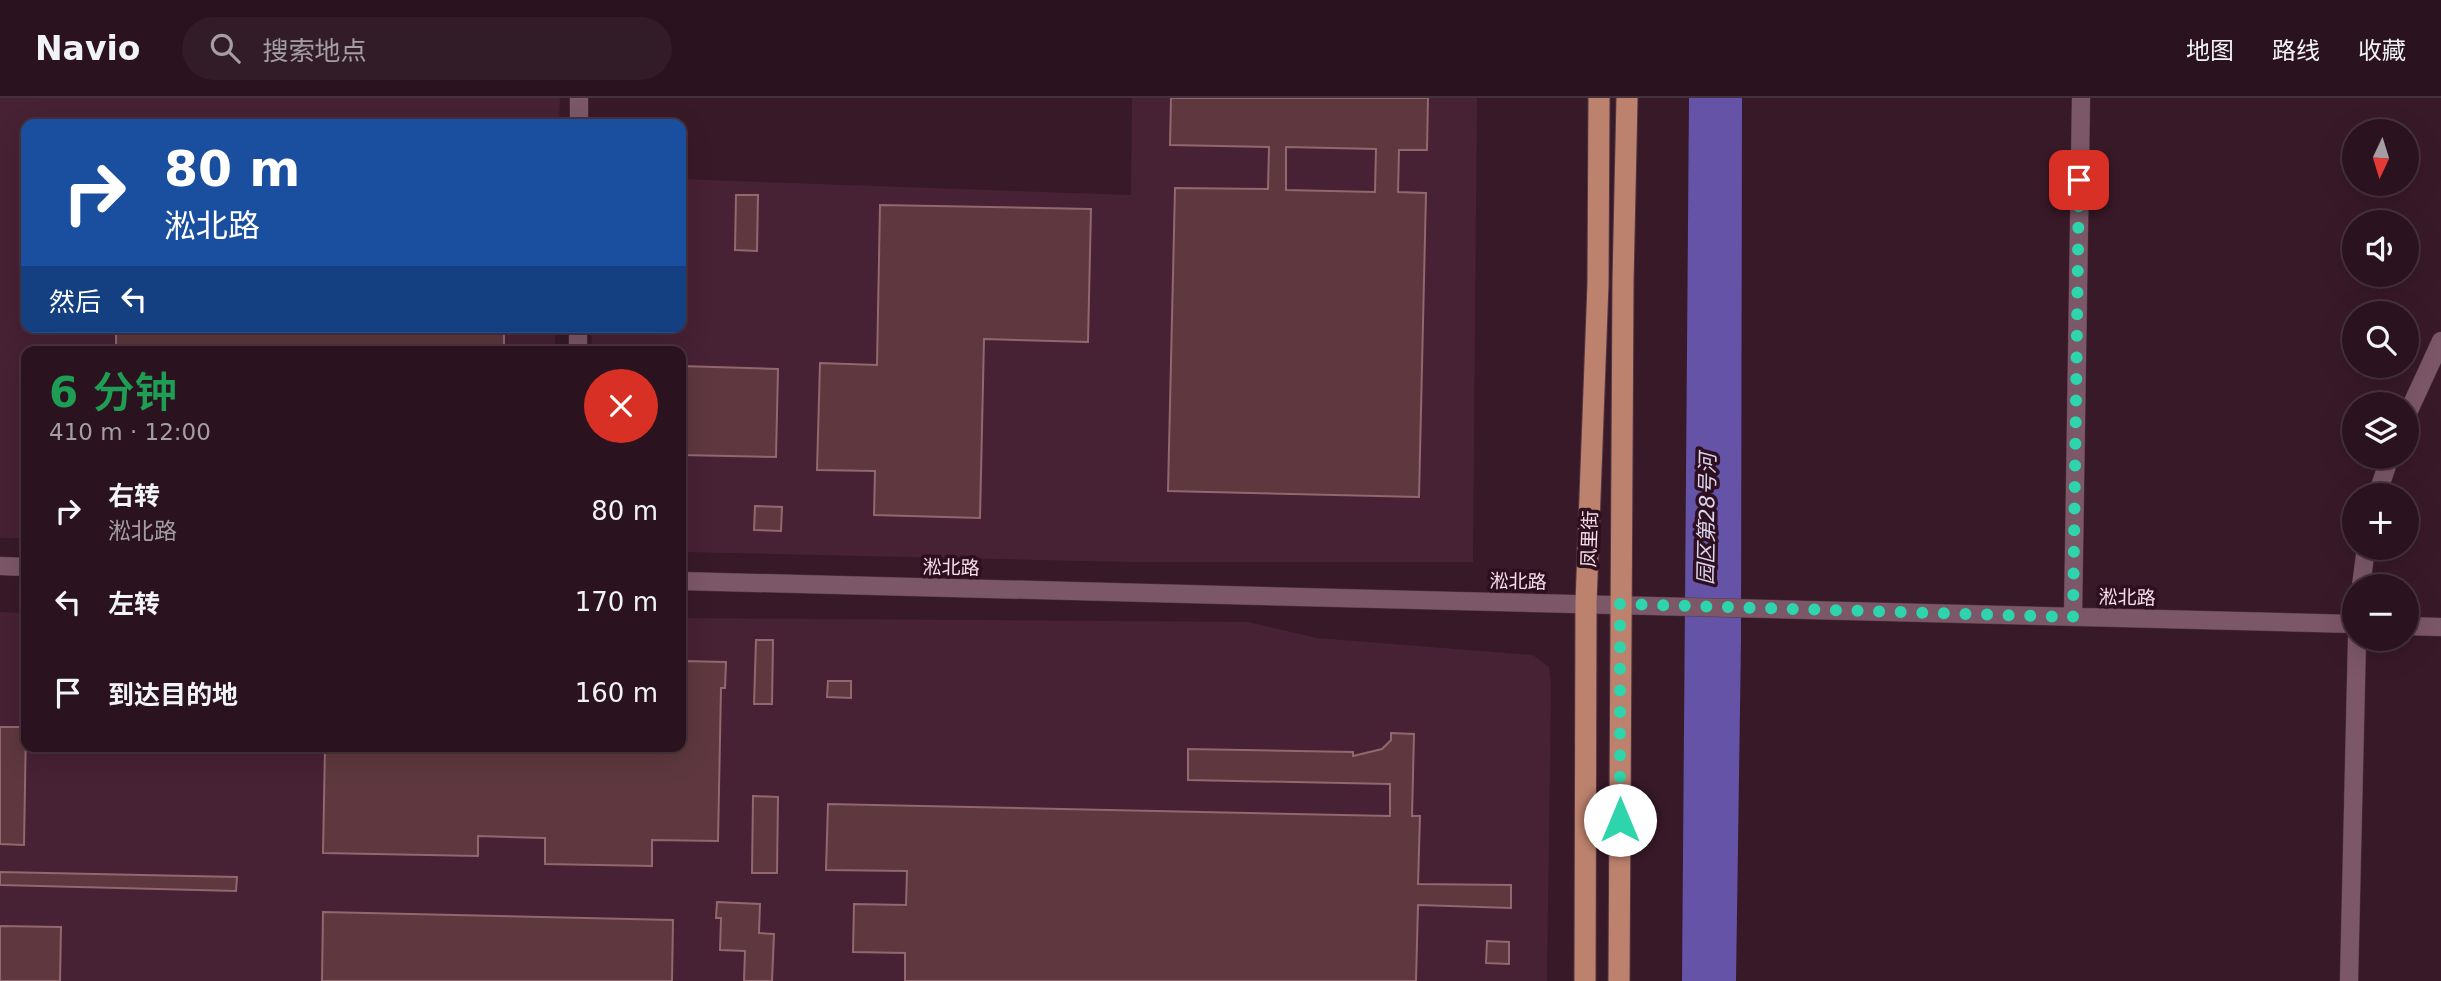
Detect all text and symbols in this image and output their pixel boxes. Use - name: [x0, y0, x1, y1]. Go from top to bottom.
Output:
- search box: [182, 17, 672, 80]
- text: Navio: [35, 29, 140, 68]
- icon: search: [206, 29, 244, 67]
- text: 搜索地点: [262, 36, 366, 66]
- text: 地图: [2186, 37, 2234, 65]
- text: 路线: [2272, 37, 2320, 65]
- text: 收藏: [2358, 37, 2406, 65]
- north arrow: [2342, 119, 2418, 196]
- map controls: [2342, 119, 2419, 651]
- text: 80 m: [164, 141, 300, 198]
- icon: right: [49, 147, 140, 238]
- pin: [2049, 150, 2109, 210]
- icon: arrive: [2060, 161, 2098, 199]
- text: 淞北路: [164, 207, 260, 245]
- button: sound: [2342, 210, 2419, 287]
- icon: left: [115, 280, 153, 318]
- text: 然后: [49, 287, 101, 317]
- button: search: [2342, 301, 2419, 378]
- text: 6 分钟: [49, 368, 177, 417]
- button: close: [584, 369, 658, 443]
- button: layers: [2342, 392, 2419, 469]
- text: 410 m · 12:00: [49, 419, 211, 445]
- water label: 园区第28号河: [1694, 449, 1720, 585]
- text: 右转: [108, 481, 160, 511]
- button: +: [2342, 483, 2419, 560]
- icon: right: [49, 492, 87, 530]
- text: 80 m: [591, 496, 658, 526]
- street label: 凤里街: [1577, 510, 1601, 568]
- text: 淞北路: [108, 518, 177, 544]
- street label: 淞北路: [922, 556, 980, 578]
- street label: 淞北路: [1489, 570, 1547, 592]
- button: −: [2342, 574, 2419, 651]
- icon: left: [49, 583, 87, 621]
- street label: 淞北路: [2098, 586, 2156, 608]
- text: 170 m: [575, 587, 658, 617]
- text: 左转: [108, 589, 160, 619]
- icon: arrive: [49, 674, 87, 712]
- text: 160 m: [575, 678, 658, 708]
- text: 到达目的地: [108, 680, 238, 710]
- position arrow: [1583, 783, 1657, 857]

